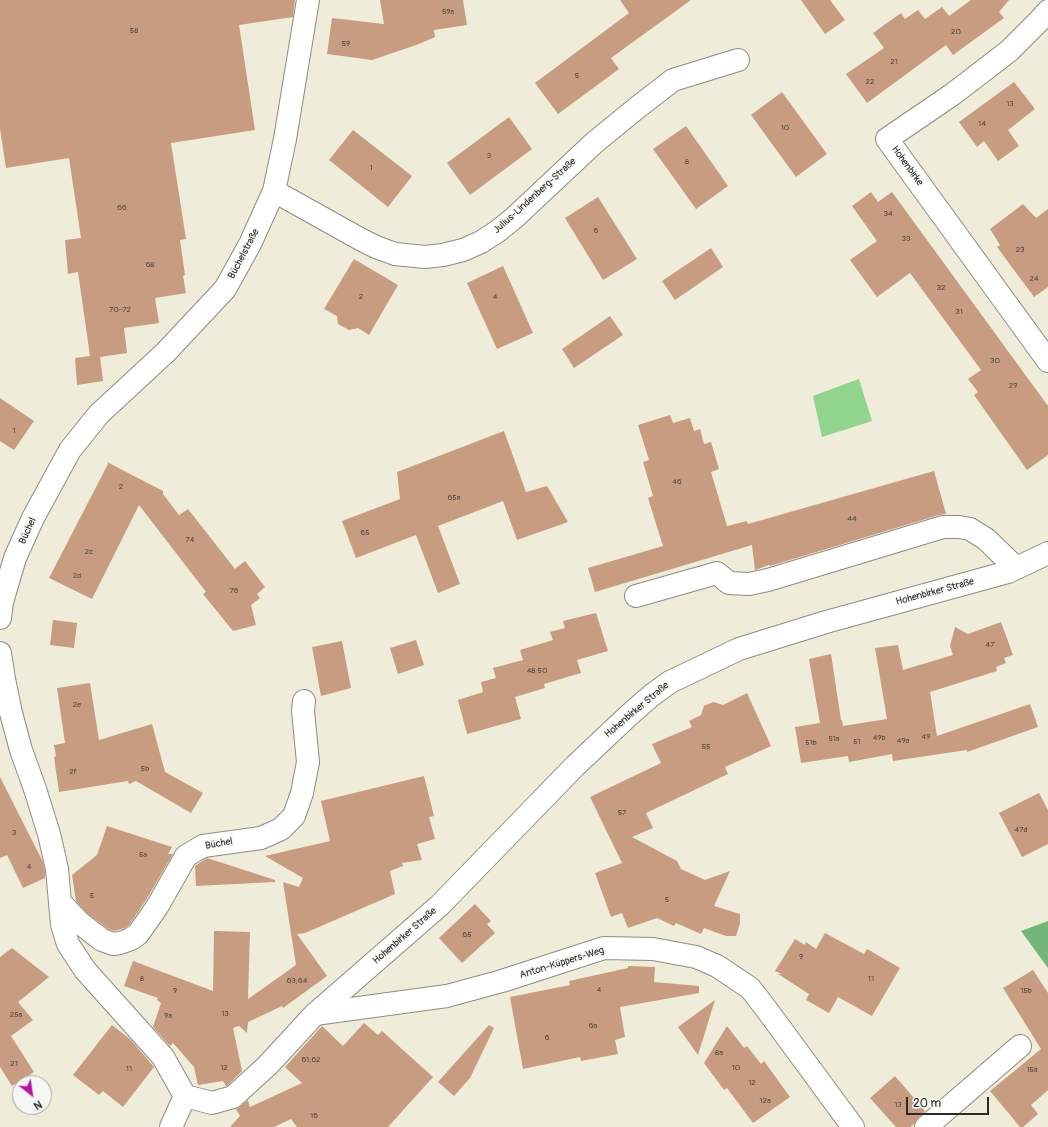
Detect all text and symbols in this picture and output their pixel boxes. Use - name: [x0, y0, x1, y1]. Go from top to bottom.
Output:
- house number: 59a: [442, 7, 454, 17]
- house number: 58: [130, 26, 138, 36]
- house number: 20: [951, 27, 961, 37]
- house number: 59: [342, 39, 350, 49]
- house number: 21: [890, 57, 898, 67]
- house number: 5: [575, 71, 579, 81]
- house number: 22: [866, 77, 874, 87]
- house number: 13: [1006, 99, 1014, 109]
- house number: 14: [978, 119, 986, 129]
- house number: 10: [781, 123, 789, 133]
- street label: Hohenbirke: [889, 144, 925, 188]
- house number: 3: [487, 151, 491, 161]
- street label: Julius-Lindenberg-Straße: [491, 156, 579, 236]
- house number: 8: [685, 157, 689, 167]
- house number: 1: [369, 163, 373, 173]
- house number: 66: [117, 203, 127, 213]
- house number: 34: [883, 209, 893, 219]
- house number: 6: [594, 226, 598, 236]
- street label: Büchelstraße: [226, 227, 262, 281]
- house number: 33: [902, 234, 910, 244]
- house number: 23: [1016, 245, 1024, 255]
- house number: 68: [146, 260, 154, 270]
- house number: 24: [1029, 274, 1039, 284]
- house number: 32: [937, 283, 945, 293]
- house number: 2: [359, 292, 363, 302]
- house number: 4: [493, 292, 497, 302]
- house number: 70-72: [109, 305, 131, 315]
- house number: 31: [955, 307, 963, 317]
- house number: 30: [990, 356, 1000, 366]
- house number: 29: [1009, 381, 1017, 391]
- house number: 1: [12, 426, 16, 436]
- house number: 46: [672, 477, 682, 487]
- house number: 2: [119, 482, 123, 492]
- house number: 65a: [448, 493, 460, 503]
- house number: 44: [847, 514, 857, 524]
- street label: Büchel: [17, 516, 39, 546]
- house number: 65: [361, 528, 369, 538]
- house number: 74: [186, 535, 194, 545]
- house number: 2c: [85, 547, 93, 557]
- house number: 2d: [73, 571, 81, 581]
- street label: Hohenbirker Straße: [895, 576, 975, 608]
- house number: 76: [230, 586, 238, 596]
- house number: 47: [986, 640, 994, 650]
- house number: 48;50: [527, 666, 547, 676]
- street label: Hohenbirker Straße: [602, 680, 672, 740]
- house number: 2e: [73, 700, 81, 710]
- house number: 49: [922, 732, 930, 742]
- house number: 49b: [873, 733, 885, 743]
- house number: 51a: [828, 734, 840, 744]
- house number: 49a: [897, 736, 909, 746]
- house number: 51: [853, 737, 861, 747]
- house number: 51b: [805, 738, 817, 748]
- house number: 55: [702, 742, 710, 752]
- house number: 5b: [141, 764, 149, 774]
- house number: 2f: [69, 767, 77, 777]
- house number: 57: [618, 808, 626, 818]
- house number: 47d: [1015, 825, 1027, 835]
- house number: 3: [12, 828, 16, 838]
- street label: Büchel: [204, 836, 234, 852]
- house number: 5a: [139, 850, 147, 860]
- house number: 4: [27, 862, 31, 872]
- house number: 5: [90, 891, 94, 901]
- house number: 5: [665, 895, 669, 905]
- street label: Hohenbirker Straße: [371, 905, 439, 967]
- house number: 65: [463, 930, 471, 940]
- street label: Anton-Küppers-Weg: [518, 944, 606, 982]
- house number: 9: [799, 952, 803, 962]
- house number: 8: [140, 974, 144, 984]
- house number: 11: [868, 974, 874, 984]
- house number: 63;64: [287, 976, 307, 986]
- house number: 4: [597, 985, 601, 995]
- house number: 9: [173, 986, 177, 996]
- house number: 15b: [1020, 986, 1032, 996]
- house number: 13: [221, 1009, 229, 1019]
- house number: 25a: [10, 1010, 22, 1020]
- house number: 9a: [164, 1011, 172, 1021]
- house number: 6a: [589, 1021, 597, 1031]
- house number: 6: [545, 1033, 549, 1043]
- house number: 8a: [715, 1048, 723, 1058]
- house number: 61;62: [301, 1055, 321, 1065]
- house number: 21: [10, 1059, 18, 1069]
- house number: 12: [220, 1063, 228, 1073]
- house number: 10: [732, 1063, 740, 1073]
- house number: 11: [126, 1064, 132, 1074]
- house number: 15a: [1026, 1065, 1038, 1075]
- north arrow: [12, 1075, 52, 1115]
- house number: 12: [748, 1078, 756, 1088]
- scale bar: [908, 1089, 991, 1115]
- house number: 12a: [759, 1096, 771, 1106]
- text: 20 m: [913, 1096, 941, 1111]
- text: N: [31, 1097, 44, 1112]
- house number: 13: [894, 1100, 902, 1110]
- house number: 16: [310, 1111, 318, 1121]

